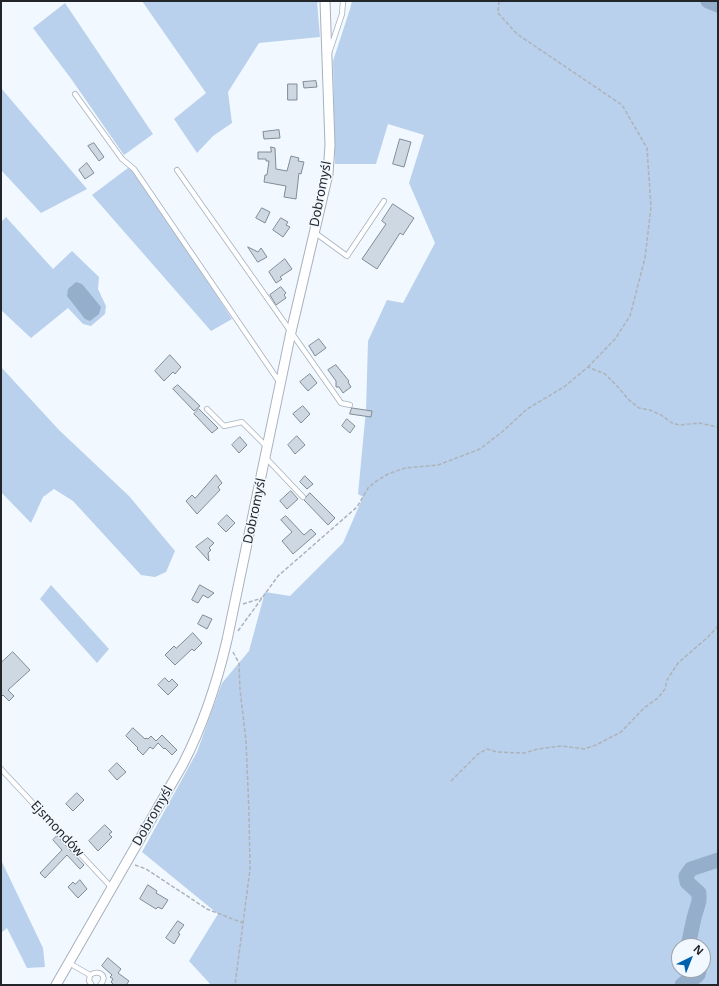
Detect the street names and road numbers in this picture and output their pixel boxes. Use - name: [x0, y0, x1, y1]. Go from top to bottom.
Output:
- street label: Dobromyśl: [307, 160, 335, 228]
- street label: Dobromyśl: [240, 477, 270, 545]
- street label: Dobromyśl: [130, 783, 176, 849]
- street label: Ejsmondów: [27, 798, 87, 860]

